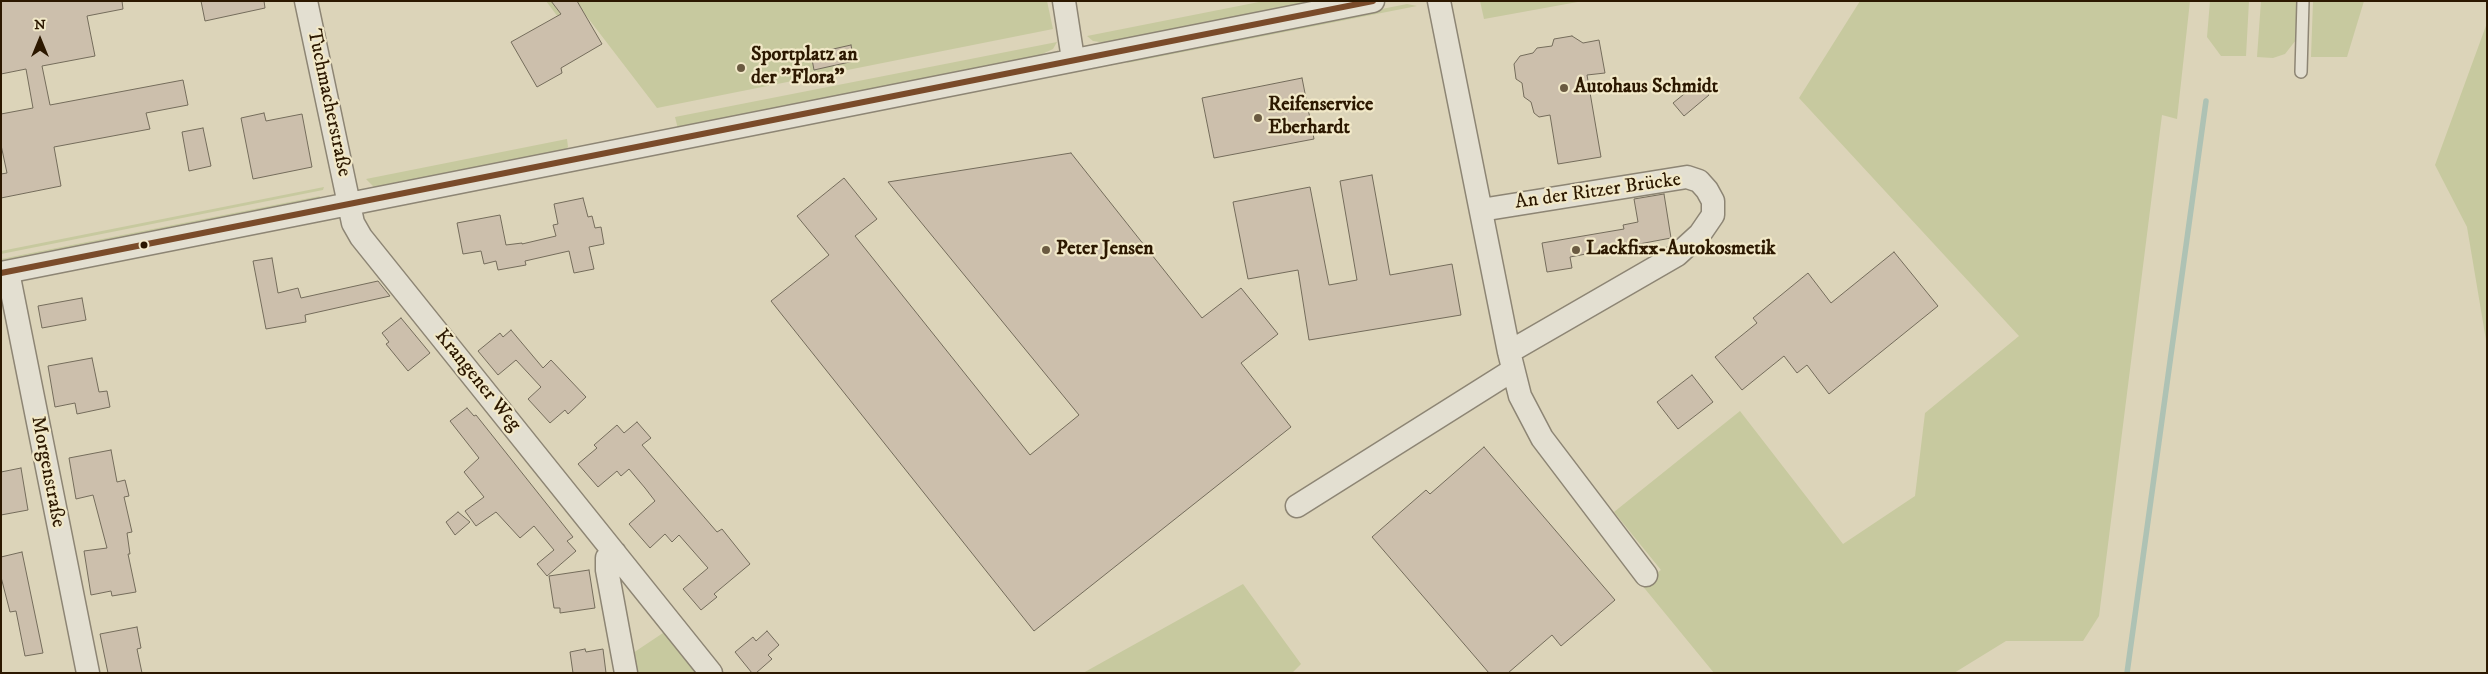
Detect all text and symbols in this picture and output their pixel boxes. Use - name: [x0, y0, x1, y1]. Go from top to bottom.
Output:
- north arrow: [15, 15, 65, 65]
- text: N: [34, 16, 46, 34]
- street label: Tuchmacherstraße: [301, 27, 355, 179]
- place label: Sportplatz an der "Flora": [751, 44, 858, 91]
- marker: Sportplatz an der "Flora": [735, 62, 747, 74]
- place label: Autohaus Schmidt: [1574, 76, 1718, 100]
- marker: Autohaus Schmidt: [1558, 82, 1570, 94]
- place label: Reifenservice Eberhardt: [1268, 94, 1373, 141]
- marker: Reifenservice Eberhardt: [1252, 112, 1264, 124]
- street label: An der Ritzer Brücke: [1514, 168, 1682, 216]
- place label: Peter Jensen: [1056, 238, 1154, 262]
- place label: Lackfixx-Autokosmetik: [1586, 238, 1776, 262]
- unlabelled marker: [139, 240, 149, 250]
- marker: Peter Jensen: [1040, 244, 1052, 256]
- marker: Lackfixx-Autokosmetik: [1570, 244, 1582, 256]
- street label: Krangener Weg: [429, 325, 525, 437]
- street label: Morgenstraße: [24, 414, 70, 530]

